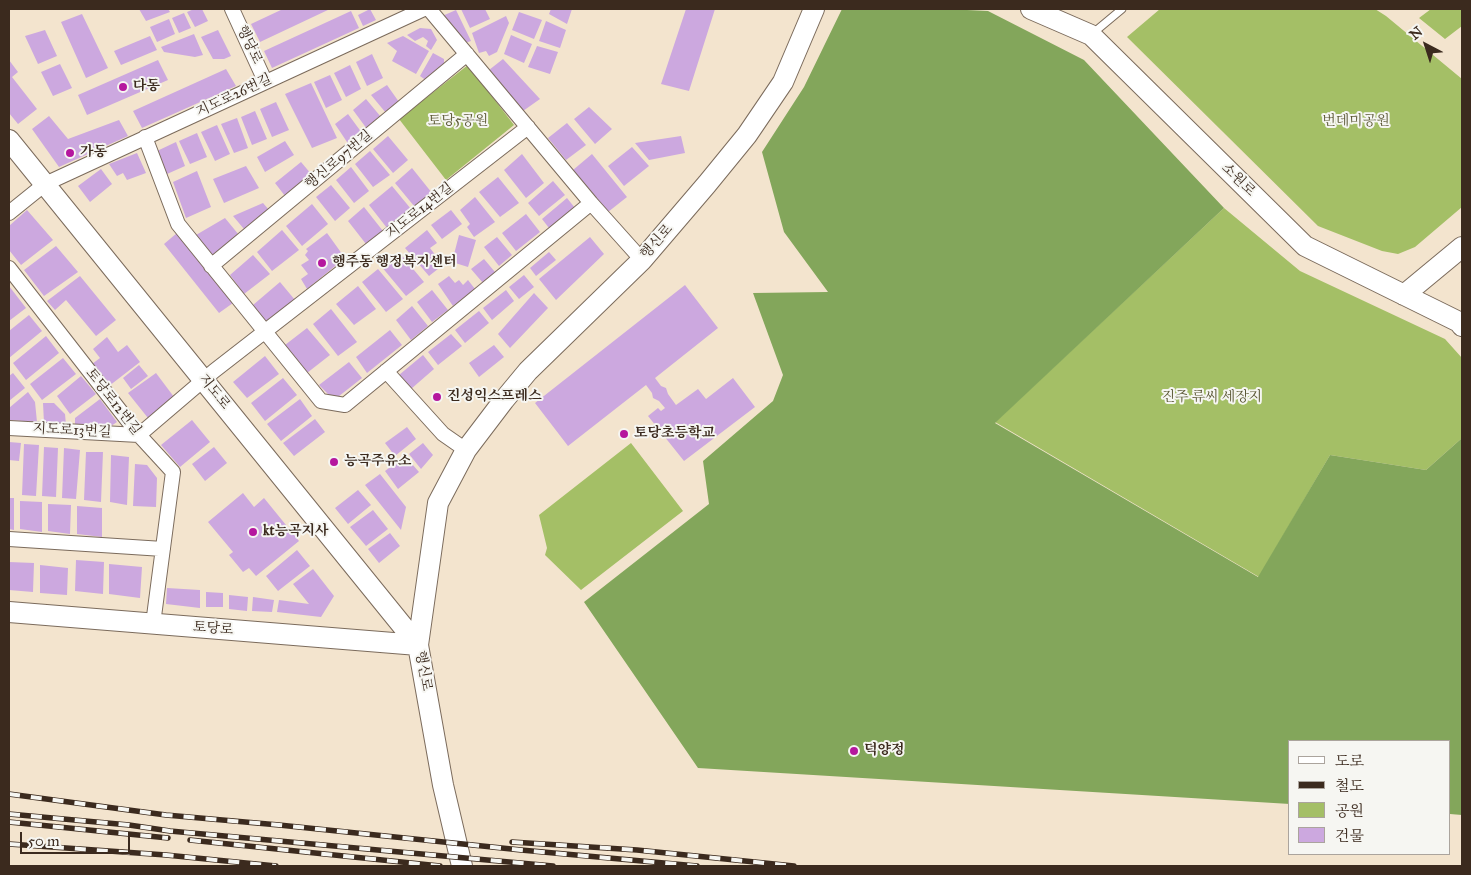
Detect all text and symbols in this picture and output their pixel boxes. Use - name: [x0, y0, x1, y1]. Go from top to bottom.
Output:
- north arrow: [1401, 20, 1451, 70]
- street label: 행당로: [233, 23, 265, 67]
- text: N: [1406, 23, 1426, 43]
- street label: 지도로26번길: [193, 71, 275, 121]
- place label: 다동: [133, 79, 160, 95]
- marker: 다동: [117, 81, 129, 93]
- park label: 토당5공원: [428, 114, 488, 130]
- park label: 번데미공원: [1322, 114, 1390, 130]
- street label: 행신로97번길: [302, 127, 376, 193]
- place label: 가동: [80, 145, 107, 161]
- marker: 가동: [64, 147, 76, 159]
- street label: 소원로: [1218, 160, 1258, 200]
- street label: 지도로14번길: [383, 179, 457, 243]
- street label: 행신로: [637, 221, 677, 263]
- place label: 행주동 행정복지센터: [332, 255, 457, 271]
- marker: 행주동 행정복지센터: [316, 257, 328, 269]
- street label: 토당로12번길: [82, 365, 144, 439]
- street label: 지도로: [195, 371, 233, 413]
- place label: 진성익스프레스: [447, 389, 542, 405]
- park label: 진주 류씨 세장지: [1162, 390, 1262, 406]
- marker: 진성익스프레스: [431, 391, 443, 403]
- street label: 지도로13번길: [32, 421, 112, 441]
- place label: 토당초등학교: [634, 426, 715, 442]
- marker: 토당초등학교: [618, 428, 630, 440]
- place label: 능곡주유소: [344, 454, 412, 470]
- marker: 능곡주유소: [328, 456, 340, 468]
- place label: kt능곡지사: [263, 524, 329, 540]
- marker: kt능곡지사: [247, 526, 259, 538]
- street label: 토당로: [192, 619, 234, 639]
- street label: 행신로: [411, 650, 435, 692]
- legend: [1288, 740, 1451, 855]
- place label: 덕양정: [864, 743, 905, 759]
- marker: 덕양정: [848, 745, 860, 757]
- text: 도로: [1335, 752, 1364, 770]
- text: 철도: [1335, 777, 1364, 795]
- text: 공원: [1335, 802, 1364, 820]
- scale bar: [22, 822, 132, 854]
- text: 건물: [1335, 827, 1364, 845]
- text: 50 m: [28, 832, 60, 850]

